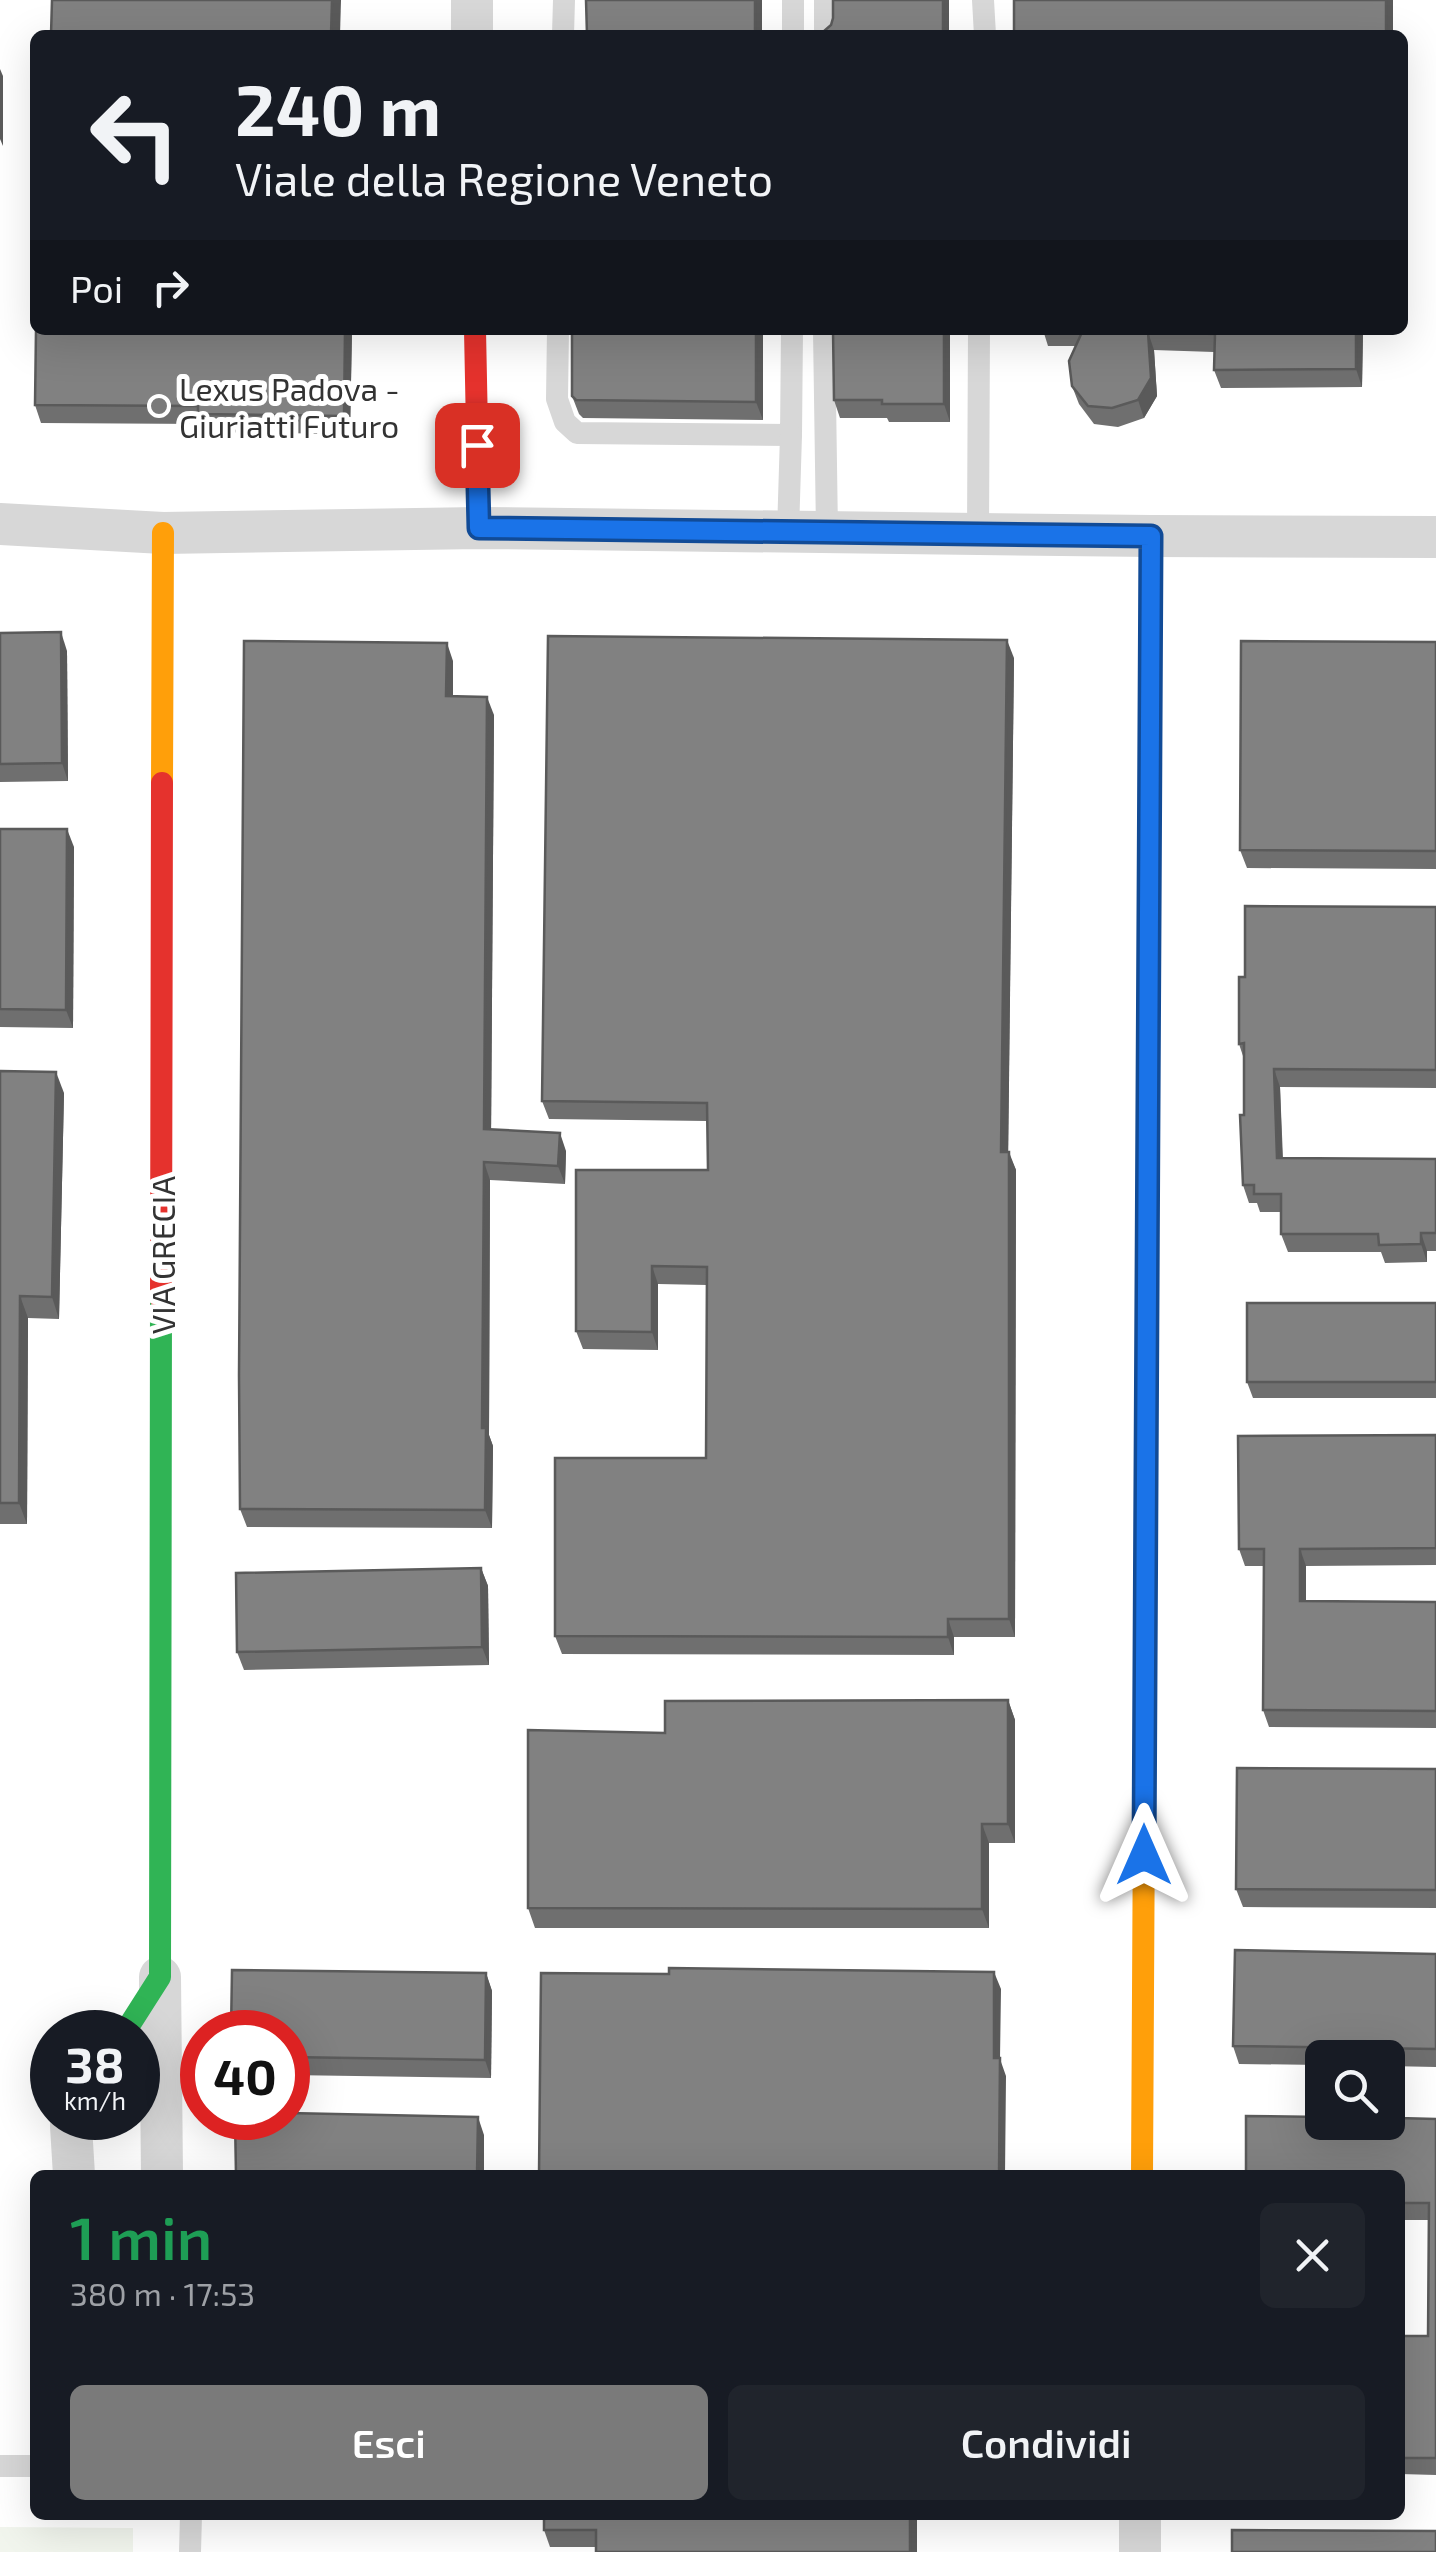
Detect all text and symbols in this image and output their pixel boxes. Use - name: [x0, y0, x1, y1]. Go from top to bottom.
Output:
- text: 240 m: [235, 66, 441, 150]
- icon: left: [70, 70, 200, 200]
- text: Viale della Regione Veneto: [235, 151, 773, 205]
- icon: right: [143, 260, 198, 315]
- text: Poi: [70, 265, 123, 311]
- place label: Lexus Padova - Giuriatti Futuro: [179, 369, 400, 444]
- marker: Lexus Padova - Giuriatti Futuro: [148, 395, 170, 417]
- pin: [435, 403, 520, 488]
- icon: arrive: [450, 418, 505, 473]
- street label: VIA GRECIA: [143, 1176, 181, 1334]
- position arrow: [1092, 1803, 1196, 1907]
- speed limit sign: 40: [180, 2010, 310, 2140]
- text: 38: [65, 2033, 125, 2093]
- map controls: [1305, 2040, 1405, 2140]
- button: search: [1305, 2040, 1405, 2140]
- text: km/h: [64, 2085, 126, 2115]
- text: 1 min: [70, 2200, 212, 2272]
- button: close: [1260, 2203, 1365, 2308]
- text: 380 m · 17:53: [70, 2274, 255, 2312]
- button: Esci: [70, 2385, 708, 2500]
- button: Condividi: [728, 2385, 1365, 2500]

